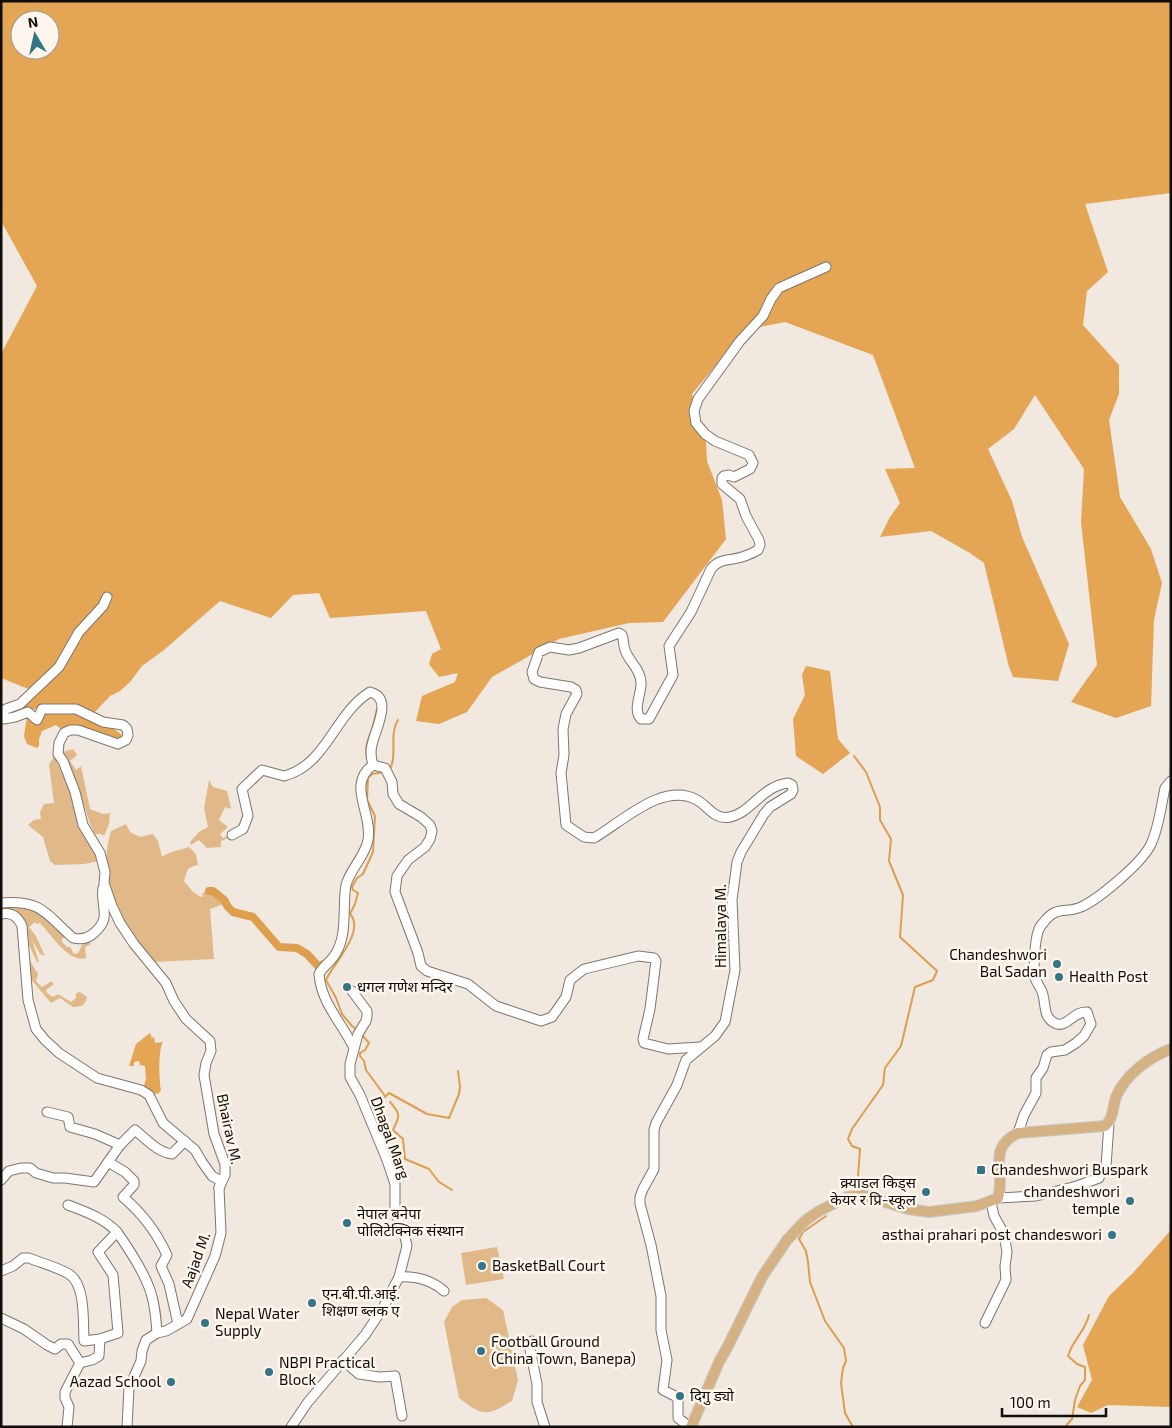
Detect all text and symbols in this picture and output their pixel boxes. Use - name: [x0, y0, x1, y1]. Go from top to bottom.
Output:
- north arrow: [10, 10, 60, 60]
- text: N: [27, 12, 39, 31]
- street label: Himalaya M.: [711, 884, 729, 968]
- place label: Chandeshwori Bal Sadan: [949, 945, 1047, 980]
- marker: Chandeshwori Bal Sadan: [1051, 958, 1063, 970]
- place label: Health Post: [1069, 967, 1148, 985]
- marker: Health Post: [1053, 971, 1065, 983]
- place label: धगल गणेश मन्दिर: [357, 977, 453, 995]
- marker: धगल गणेश मन्दिर: [341, 981, 353, 993]
- street label: Bhairav M.: [214, 1092, 246, 1166]
- street label: Dhagal Marg: [368, 1094, 414, 1182]
- place label: Chandeshwori Buspark: [991, 1160, 1149, 1178]
- marker: Chandeshwori Buspark: [975, 1164, 987, 1176]
- place label: क्र्याडल किड्स केयर र प्रि-स्कूल: [830, 1173, 917, 1210]
- place label: chandeshwori temple: [1023, 1182, 1120, 1217]
- marker: क्र्याडल किड्स केयर र प्रि-स्कूल: [920, 1186, 932, 1198]
- marker: chandeshwori temple: [1124, 1195, 1136, 1207]
- place label: नेपाल बनेपा पोलिटेक्निक संस्थान: [357, 1204, 464, 1239]
- marker: नेपाल बनेपा पोलिटेक्निक संस्थान: [341, 1217, 353, 1229]
- place label: asthai prahari post chandeswori: [882, 1225, 1102, 1243]
- street label: Aajad M.: [177, 1229, 214, 1290]
- marker: asthai prahari post chandeswori: [1106, 1229, 1118, 1241]
- place label: BasketBall Court: [492, 1256, 605, 1274]
- marker: BasketBall Court: [476, 1260, 488, 1272]
- place label: एन.बी.पी.आई. शिक्षण ब्लक ए: [322, 1284, 400, 1319]
- marker: एन.बी.पी.आई. शिक्षण ब्लक ए: [306, 1297, 318, 1309]
- place label: Nepal Water Supply: [215, 1304, 300, 1339]
- marker: Nepal Water Supply: [199, 1317, 211, 1329]
- place label: Football Ground (China Town, Banepa): [491, 1332, 636, 1367]
- marker: Football Ground (China Town, Banepa): [475, 1345, 487, 1357]
- place label: NBPI Practical Block: [279, 1353, 375, 1388]
- marker: NBPI Practical Block: [263, 1366, 275, 1378]
- place label: Aazad School: [70, 1372, 162, 1390]
- marker: Aazad School: [165, 1376, 177, 1388]
- place label: दिगु ड्यो: [690, 1386, 735, 1406]
- scale bar: [1002, 1386, 1106, 1418]
- marker: दिगु ड्यो: [674, 1390, 686, 1402]
- text: 100 m: [1010, 1393, 1051, 1411]

